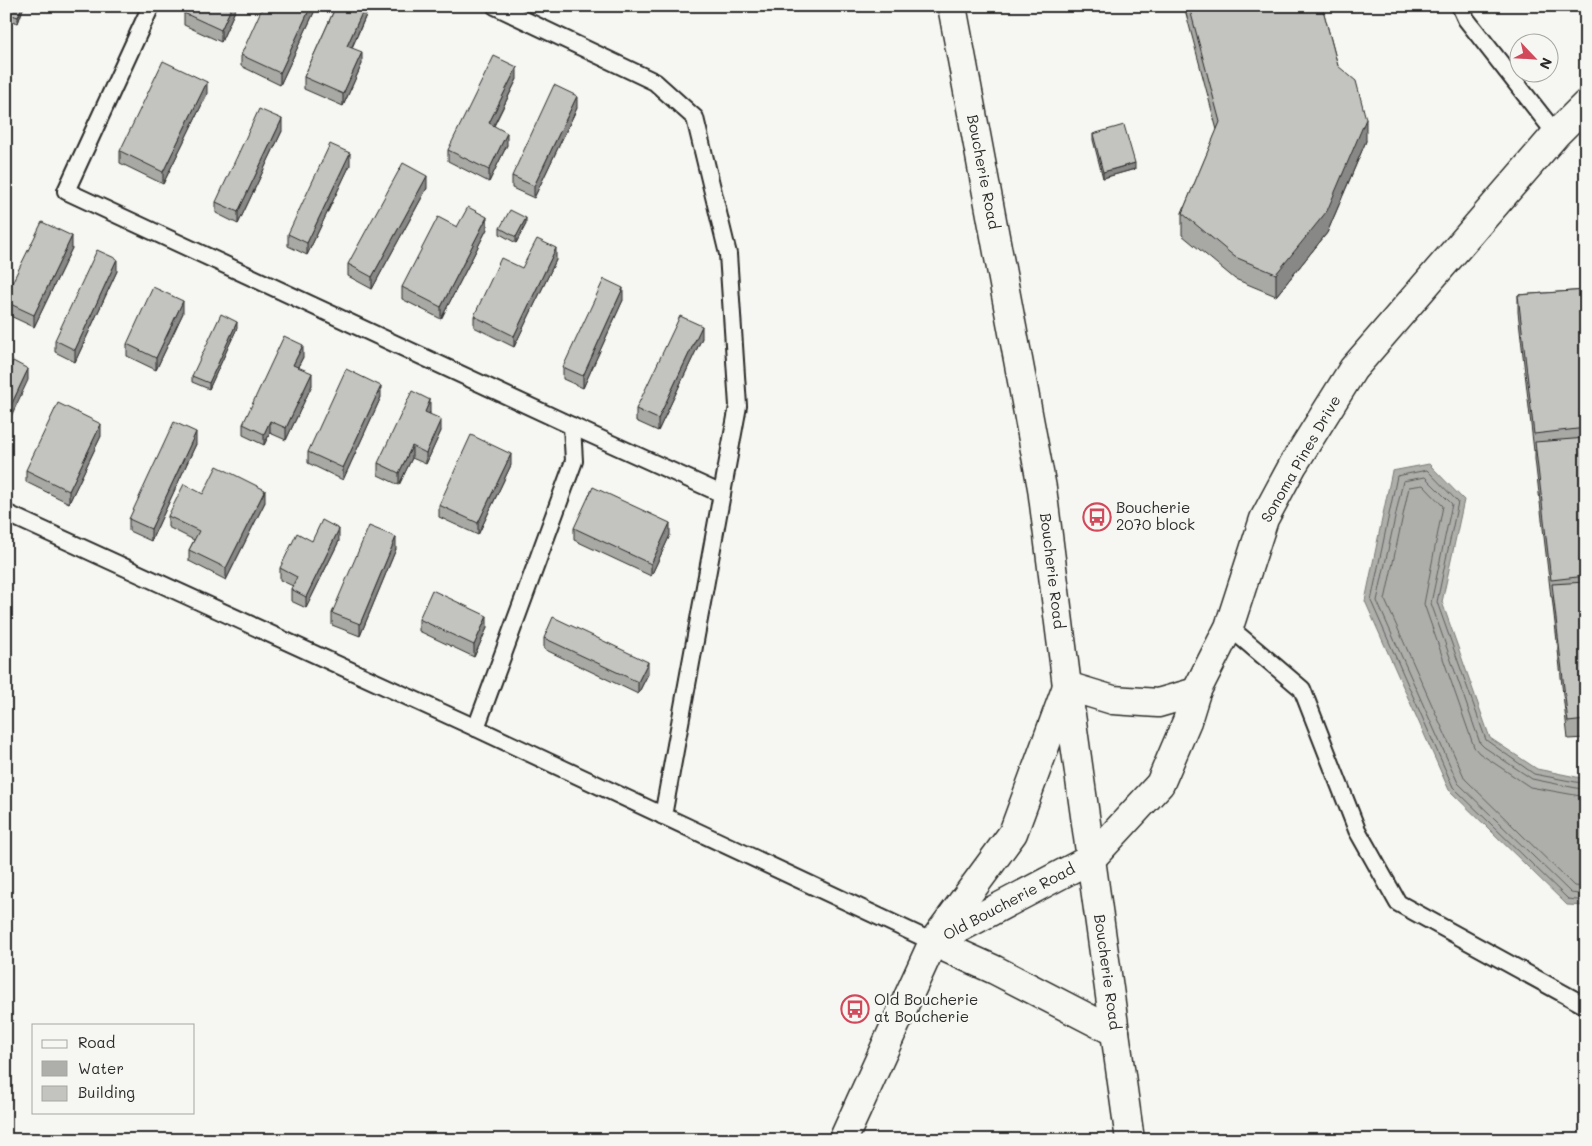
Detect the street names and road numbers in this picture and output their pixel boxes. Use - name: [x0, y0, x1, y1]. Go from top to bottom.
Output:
- street label: Boucherie Road: [963, 113, 1005, 231]
- street label: Sonoma Pines Drive: [1256, 391, 1345, 526]
- street label: Boucherie Road: [1036, 512, 1070, 630]
- street label: Old Boucherie Road: [939, 858, 1078, 944]
- street label: Boucherie Road: [1090, 913, 1126, 1031]

